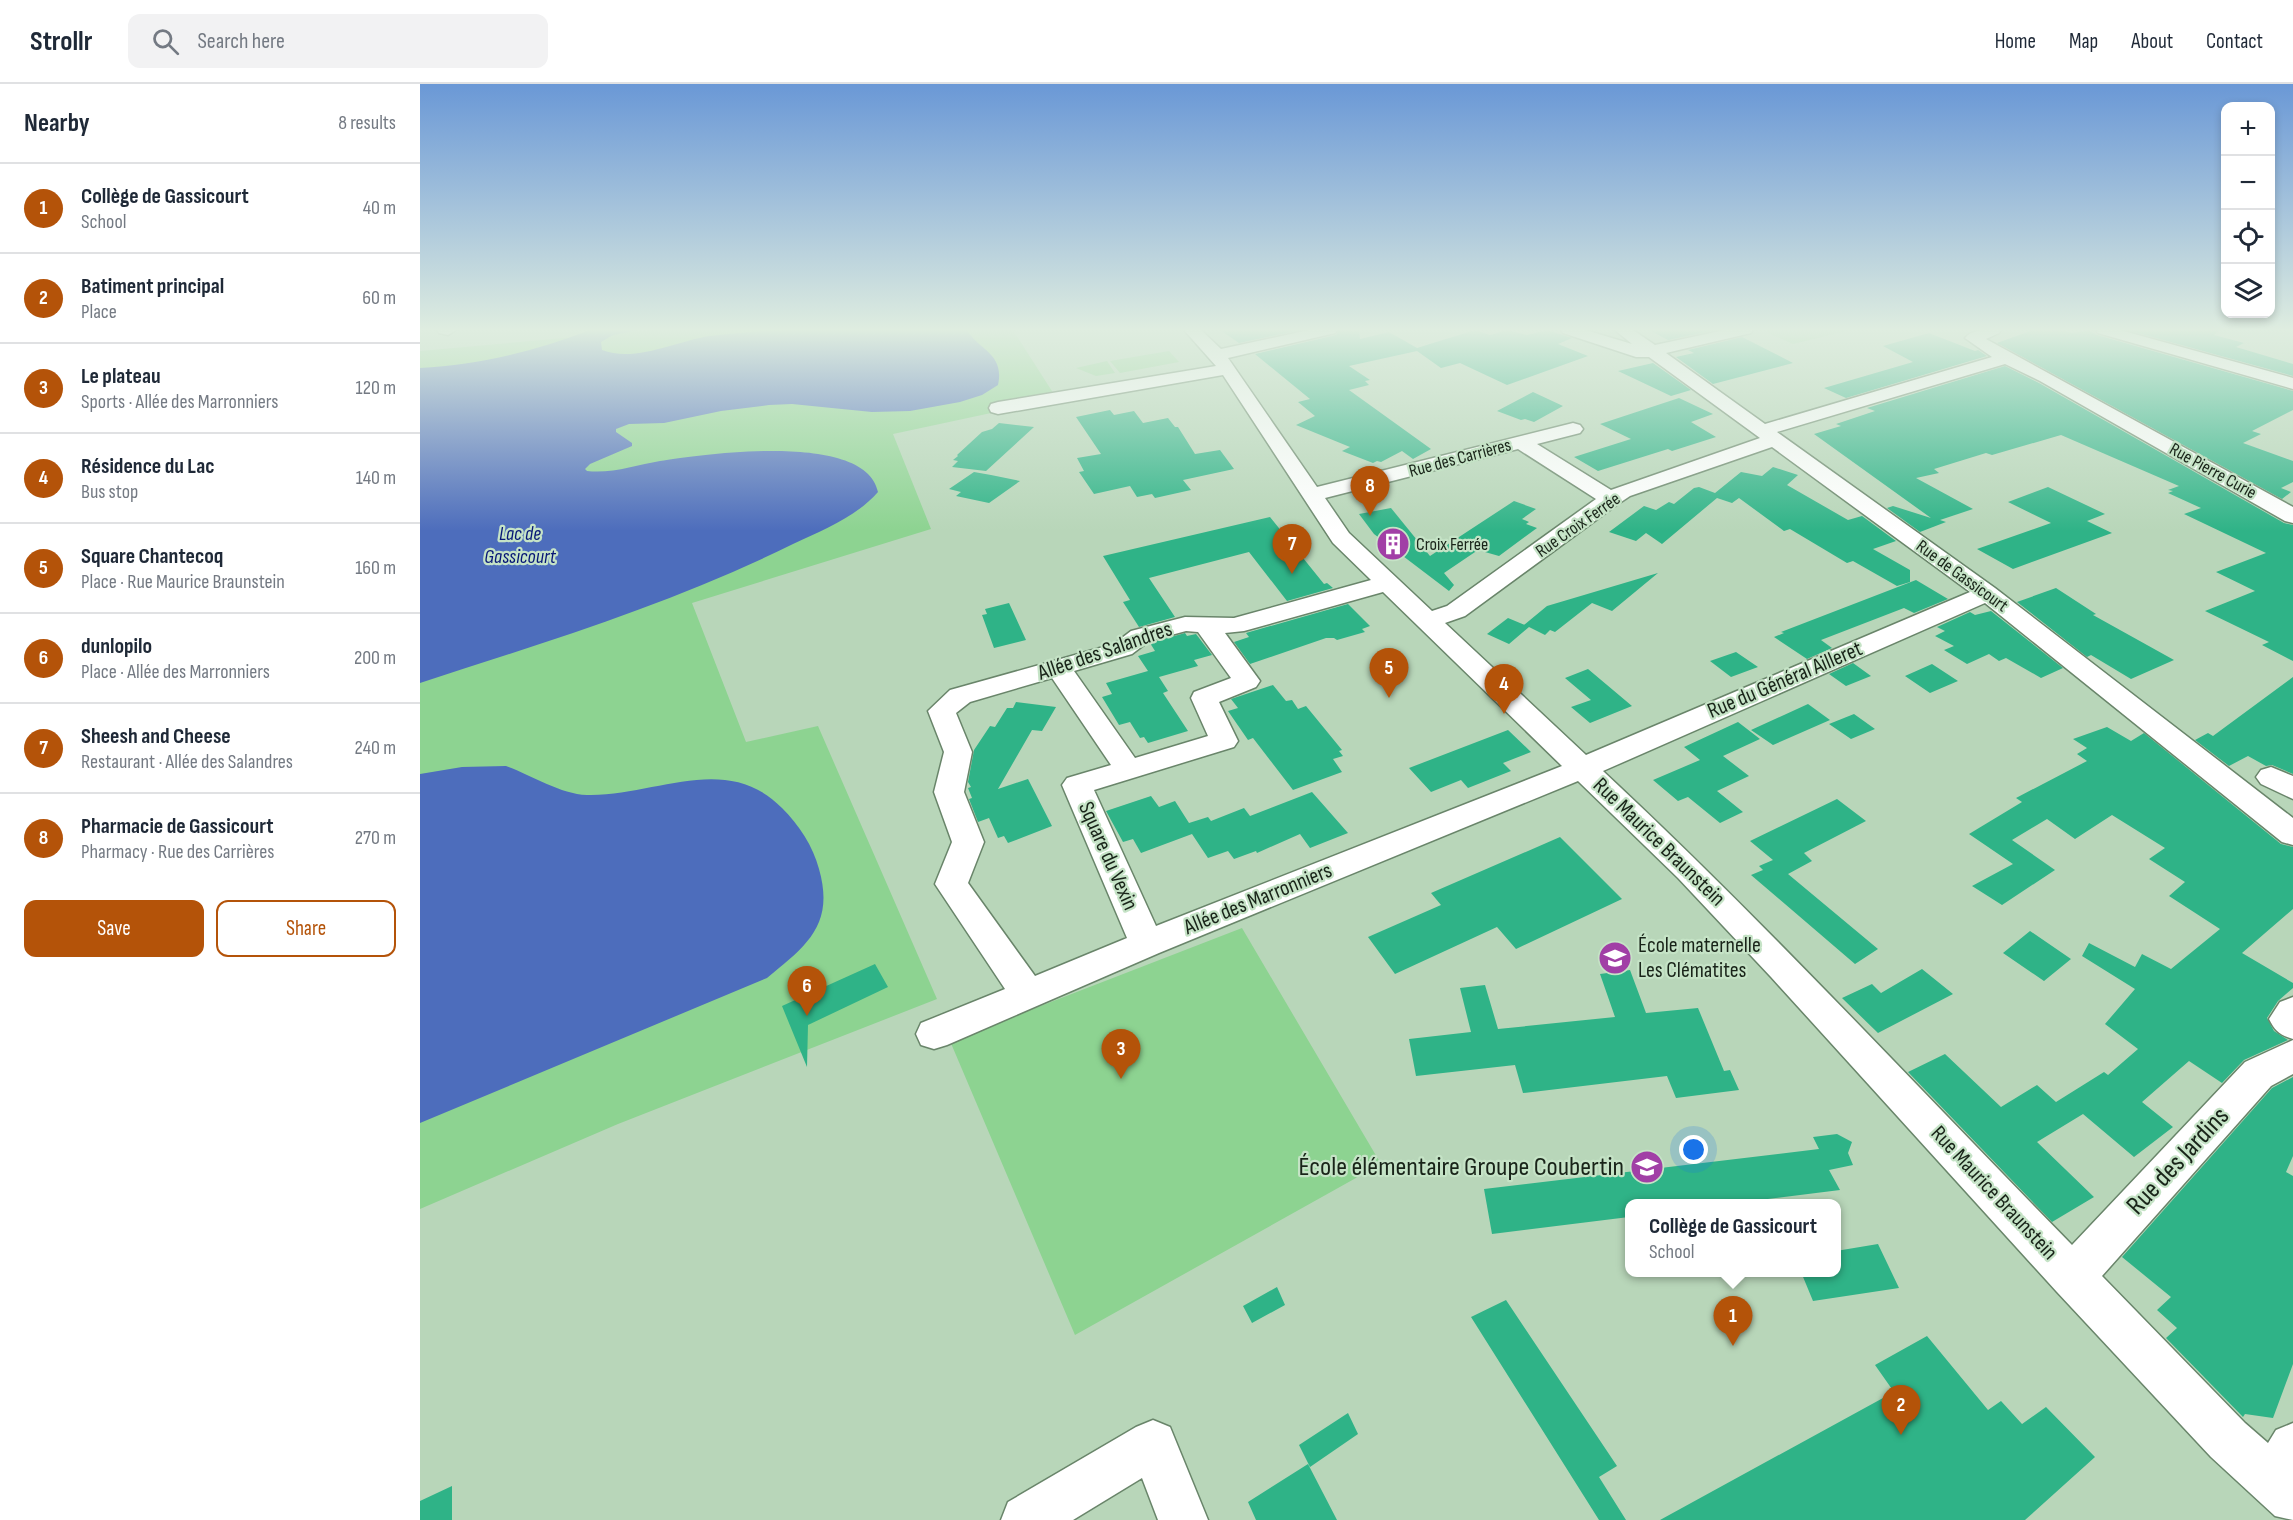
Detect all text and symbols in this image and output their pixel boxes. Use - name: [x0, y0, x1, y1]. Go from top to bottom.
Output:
- search box: [128, 14, 548, 68]
- text: Strollr: [30, 25, 92, 58]
- icon: search: [149, 25, 182, 58]
- text: Search here: [197, 28, 285, 55]
- text: Home: [1995, 29, 2036, 54]
- text: Map: [2069, 29, 2098, 54]
- text: About: [2131, 29, 2173, 54]
- text: Contact: [2206, 29, 2263, 54]
- map controls: [2221, 102, 2275, 318]
- button: +: [2221, 102, 2275, 156]
- text: Nearby: [24, 108, 90, 139]
- text: 8 results: [338, 111, 396, 135]
- button: −: [2221, 156, 2275, 210]
- text: Collège de Gassicourt: [81, 183, 249, 210]
- text: 1: [40, 196, 47, 220]
- text: 40 m: [363, 196, 396, 220]
- text: School: [81, 210, 126, 234]
- button: locate: [2221, 210, 2275, 264]
- button: layers: [2221, 264, 2275, 318]
- text: Batiment principal: [81, 273, 224, 300]
- text: 2: [39, 286, 48, 310]
- text: 60 m: [362, 286, 396, 310]
- text: Place: [81, 300, 117, 324]
- text: Le plateau: [81, 363, 161, 390]
- text: 3: [39, 376, 48, 400]
- text: 120 m: [356, 376, 396, 400]
- text: Sports · Allée des Marronniers: [81, 390, 278, 414]
- street label: Rue des Carrières: [1407, 434, 1513, 482]
- street label: Rue Pierre Curie: [2166, 438, 2260, 504]
- text: Résidence du Lac: [81, 453, 214, 480]
- text: 4: [39, 466, 48, 490]
- text: 140 m: [356, 466, 396, 490]
- pin: 8: [1350, 466, 1390, 516]
- text: Bus stop: [81, 480, 138, 504]
- street label: Rue Croix Ferrée: [1532, 488, 1624, 562]
- water label: Lac de Gassicourt: [484, 522, 557, 569]
- pin: 7: [1272, 524, 1312, 574]
- building icon: Croix Ferrée: [1375, 526, 1411, 562]
- place label: Croix Ferrée: [1416, 534, 1488, 555]
- street label: Rue de Gassicourt: [1912, 536, 2012, 617]
- text: Square Chantecoq: [81, 543, 223, 570]
- text: 5: [39, 556, 48, 580]
- text: 160 m: [355, 556, 396, 580]
- text: Place · Rue Maurice Braunstein: [81, 570, 285, 594]
- street label: Allée des Salandres: [1033, 615, 1176, 687]
- text: dunlopilo: [81, 633, 152, 660]
- street label: Rue du Général Ailleret: [1703, 635, 1867, 725]
- text: 6: [39, 646, 48, 670]
- text: 200 m: [354, 646, 396, 670]
- pin: 5: [1370, 648, 1408, 698]
- text: Place · Allée des Marronniers: [81, 660, 270, 684]
- pin: 4: [1484, 664, 1524, 714]
- text: Sheesh and Cheese: [81, 723, 231, 750]
- text: 7: [39, 736, 48, 760]
- text: 240 m: [355, 736, 396, 760]
- text: Restaurant · Allée des Salandres: [81, 750, 293, 774]
- street label: Rue Maurice Braunstein: [1587, 772, 1731, 912]
- street label: Square du Vexin: [1072, 797, 1144, 915]
- text: Pharmacie de Gassicourt: [81, 813, 274, 840]
- text: 8: [39, 826, 48, 850]
- text: 270 m: [355, 826, 396, 850]
- text: Pharmacy · Rue des Carrières: [81, 840, 274, 864]
- street label: Allée des Marronniers: [1179, 857, 1336, 941]
- button: Save: [24, 900, 204, 957]
- button: Share: [216, 900, 396, 957]
- place label: École maternelle Les Clématites: [1638, 932, 1761, 984]
- school or university icon: École maternelle Les Clématites: [1597, 940, 1633, 976]
- pin: 6: [788, 966, 826, 1016]
- pin: 3: [1102, 1030, 1140, 1079]
- street label: Rue des Jardins: [2120, 1100, 2236, 1222]
- street label: Rue Maurice Braunstein: [1925, 1120, 2063, 1266]
- your location: [1679, 1135, 1708, 1164]
- school or university icon: École élémentaire Groupe Coubertin: [1629, 1149, 1665, 1185]
- place label: École élémentaire Groupe Coubertin: [1298, 1151, 1624, 1183]
- popup: [1625, 1199, 1841, 1277]
- text: Collège de Gassicourt: [1649, 1213, 1817, 1240]
- text: School: [1649, 1240, 1695, 1264]
- pin: 1: [1714, 1296, 1752, 1346]
- pin: 2: [1882, 1386, 1920, 1435]

